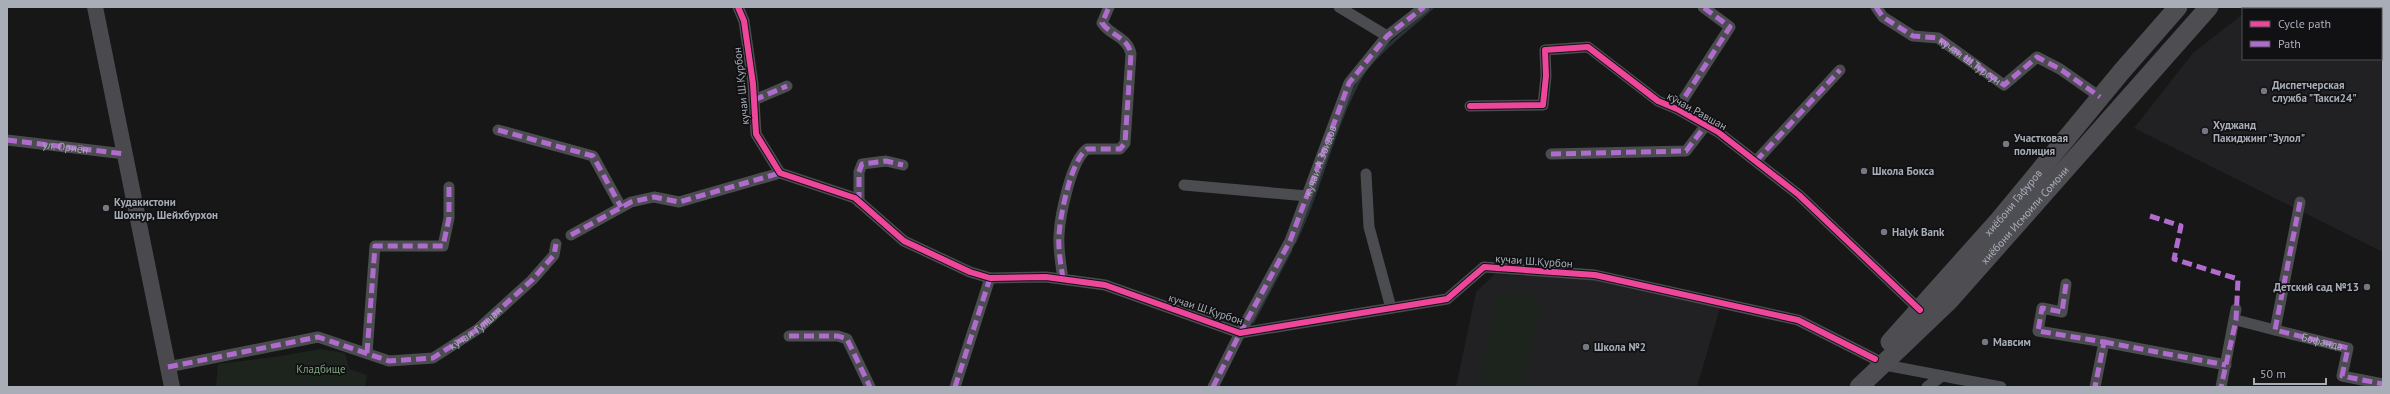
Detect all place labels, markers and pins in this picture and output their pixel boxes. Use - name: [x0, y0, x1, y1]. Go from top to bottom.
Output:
- place label: Диспетчерская служба "Такси24": [2272, 78, 2357, 105]
- marker: Диспетчерская служба "Такси24": [2259, 86, 2269, 96]
- place label: Худжанд Пакиджинг "Зулол": [2213, 118, 2305, 145]
- marker: Худжанд Пакиджинг "Зулол": [2200, 126, 2210, 136]
- place label: Участковая полиция: [2013, 131, 2068, 158]
- marker: Участковая полиция: [2001, 139, 2011, 149]
- place label: Школа Бокса: [1872, 164, 1934, 178]
- marker: Школа Бокса: [1859, 166, 1869, 176]
- place label: Кудакистони Шохнур, Шейхбурхон: [114, 195, 218, 222]
- marker: Кудакистони Шохнур, Шейхбурхон: [101, 203, 111, 213]
- place label: Halyk Bank: [1892, 225, 1945, 239]
- marker: Halyk Bank: [1879, 227, 1889, 237]
- place label: Детский сад №13: [2274, 280, 2359, 294]
- marker: Детский сад №13: [2362, 282, 2372, 292]
- place label: Мавсим: [1993, 335, 2031, 349]
- marker: Мавсим: [1980, 337, 1990, 347]
- place label: Школа №2: [1594, 340, 1646, 354]
- marker: Школа №2: [1581, 342, 1591, 352]

